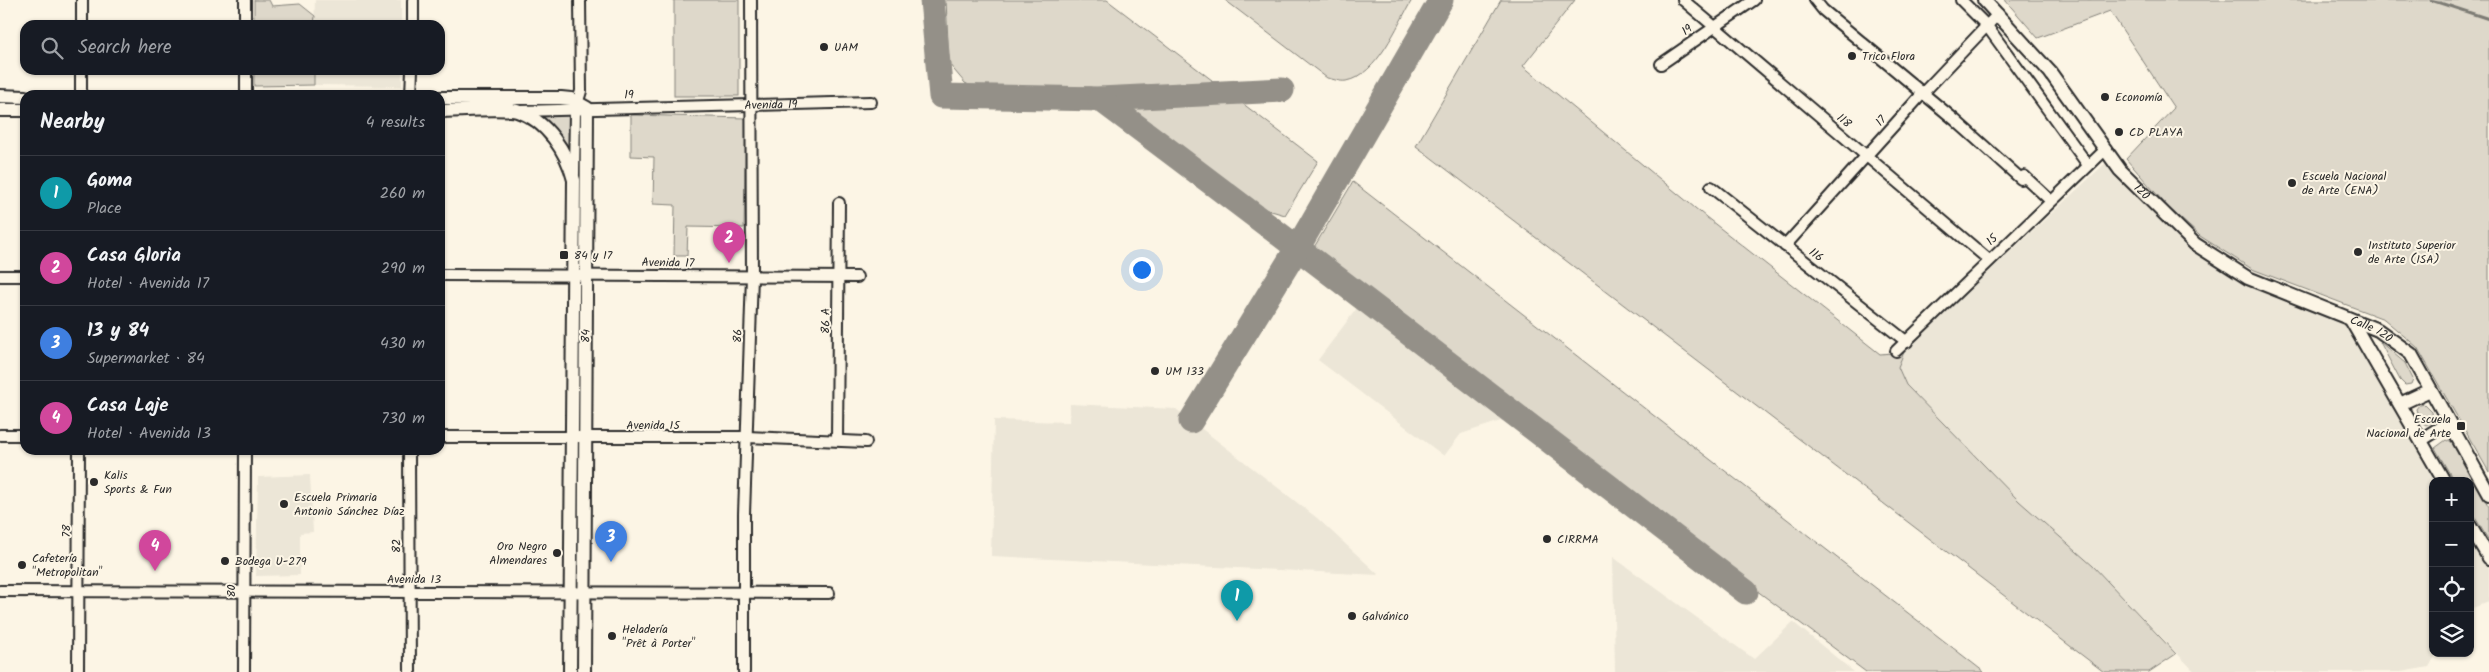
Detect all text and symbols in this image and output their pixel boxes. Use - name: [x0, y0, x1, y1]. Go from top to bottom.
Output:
- street label: 19: [1678, 19, 1697, 41]
- search box: [20, 20, 445, 75]
- text: Search here: [78, 33, 172, 63]
- icon: search: [38, 34, 66, 62]
- place label: UAM: [834, 38, 858, 57]
- marker: UAM: [818, 41, 830, 53]
- place label: Trico Flora: [1862, 47, 1915, 66]
- marker: Trico Flora: [1846, 50, 1858, 62]
- street label: 19: [624, 85, 634, 105]
- place label: Economía: [2115, 88, 2163, 107]
- marker: Economía: [2099, 91, 2111, 103]
- street label: Avenida 19: [744, 94, 798, 115]
- text: Nearby: [40, 106, 105, 139]
- street label: 118: [1832, 109, 1856, 134]
- text: 4 results: [366, 110, 425, 135]
- street label: 17: [1871, 111, 1891, 131]
- place label: CD PLAYA: [2129, 123, 2183, 142]
- marker: CD PLAYA: [2113, 126, 2125, 138]
- text: Goma: [87, 166, 132, 196]
- place label: Escuela Nacional de Arte (ENA): [2302, 167, 2386, 200]
- marker: Escuela Nacional de Arte (ENA): [2286, 177, 2298, 189]
- street label: 120: [2129, 179, 2155, 204]
- text: 1: [54, 181, 58, 206]
- text: 260 m: [380, 181, 425, 206]
- text: Place: [87, 196, 121, 221]
- pin: 2: [713, 222, 745, 263]
- street label: 15: [1982, 229, 2003, 250]
- place label: Instituto Superior de Arte (ISA): [2368, 236, 2457, 269]
- text: Casa Gloria: [87, 241, 181, 271]
- street label: 116: [1805, 243, 1827, 267]
- place label: 84 y 17: [574, 246, 613, 265]
- marker: Instituto Superior de Arte (ISA): [2352, 246, 2364, 258]
- marker: 84 y 17: [558, 249, 570, 261]
- street label: Avenida 17: [641, 253, 695, 273]
- text: 2: [51, 256, 61, 281]
- text: 290 m: [381, 256, 425, 281]
- your location: [1129, 257, 1155, 283]
- text: Hotel · Avenida 17: [87, 271, 209, 296]
- street label: 86 A: [816, 308, 836, 334]
- street label: Calle 120: [2347, 310, 2397, 347]
- text: 13 y 84: [87, 316, 149, 346]
- street label: 84: [576, 329, 596, 343]
- street label: 86: [728, 329, 748, 343]
- text: 3: [52, 331, 60, 356]
- text: 430 m: [380, 331, 425, 356]
- text: Supermarket · 84: [87, 346, 205, 371]
- place label: UM 133: [1165, 362, 1204, 381]
- marker: UM 133: [1149, 365, 1161, 377]
- text: Casa Laje: [87, 391, 169, 421]
- text: 4: [52, 406, 60, 431]
- text: 730 m: [381, 406, 425, 431]
- place label: Escuela Nacional de Arte: [2366, 410, 2452, 443]
- street label: Avenida 15: [626, 416, 681, 435]
- marker: Escuela Nacional de Arte: [2455, 420, 2467, 432]
- text: Hotel · Avenida 13: [87, 421, 211, 446]
- place label: Kalis Sports & Fun: [104, 466, 172, 499]
- marker: Kalis Sports & Fun: [88, 476, 100, 488]
- map controls: [2429, 477, 2474, 657]
- button: +: [2429, 477, 2474, 522]
- place label: Escuela Primaria Antonio Sánchez Díaz: [294, 488, 404, 521]
- marker: Escuela Primaria Antonio Sánchez Díaz: [278, 498, 290, 510]
- pin: 3: [595, 521, 627, 562]
- button: −: [2429, 522, 2474, 567]
- street label: 78: [57, 524, 76, 537]
- pin: 4: [139, 530, 171, 571]
- place label: CIRRMA: [1557, 530, 1599, 549]
- marker: CIRRMA: [1541, 533, 1553, 545]
- place label: Oro Negro Almendares: [489, 537, 547, 570]
- street label: 82: [387, 539, 407, 553]
- marker: Oro Negro Almendares: [551, 547, 563, 559]
- place label: Cafetería "Metropolitan": [32, 549, 103, 582]
- place label: Bodega U-279: [235, 552, 307, 571]
- marker: Bodega U-279: [219, 555, 231, 567]
- marker: Cafetería "Metropolitan": [16, 559, 28, 571]
- button: locate: [2429, 567, 2474, 612]
- street label: Avenida 13: [387, 570, 441, 589]
- pin: 1: [1221, 580, 1253, 621]
- street label: 80: [222, 584, 241, 598]
- place label: Galvánico: [1362, 607, 1409, 626]
- marker: Galvánico: [1346, 610, 1358, 622]
- button: layers: [2429, 612, 2474, 657]
- place label: Heladería "Prêt à Porter": [622, 620, 696, 653]
- marker: Heladería "Prêt à Porter": [606, 630, 618, 642]

